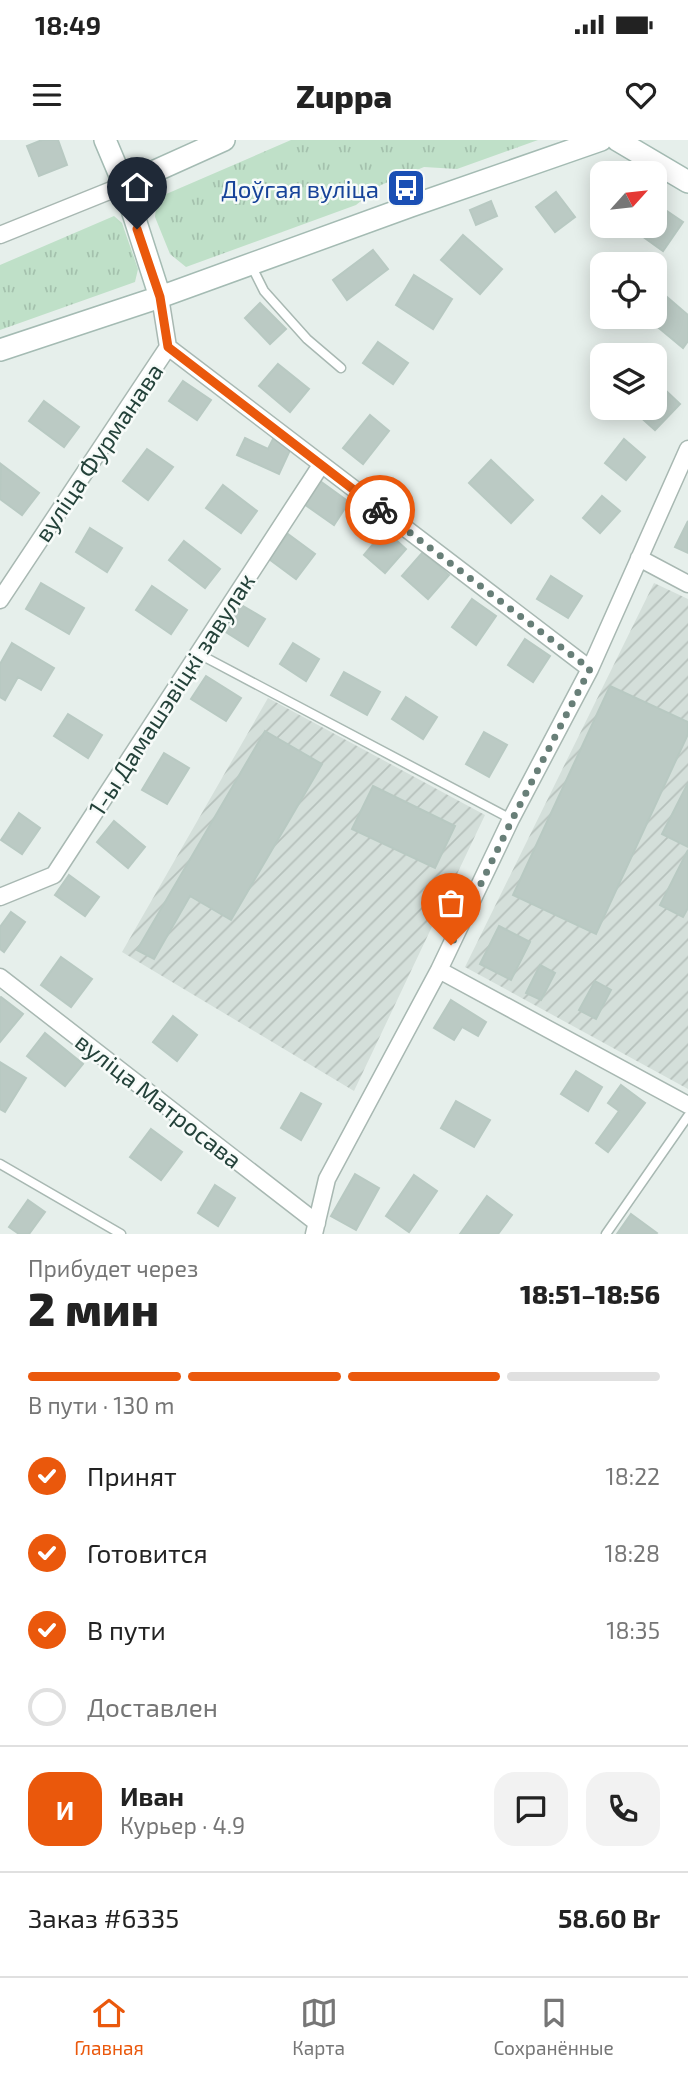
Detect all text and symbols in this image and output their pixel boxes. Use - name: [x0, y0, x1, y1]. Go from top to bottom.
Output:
- text: 18:49: [35, 9, 101, 40]
- icon: menu: [28, 76, 66, 114]
- text: Zuppa: [296, 76, 392, 114]
- icon: heart: [622, 76, 660, 114]
- pin: [107, 157, 167, 229]
- north arrow: [590, 161, 667, 238]
- map controls: [590, 161, 667, 420]
- bus stop icon: Доўгая вуліца: [385, 167, 427, 209]
- icon: home: [118, 168, 156, 206]
- place label: Доўгая вуліца: [221, 174, 379, 204]
- button: locate: [590, 252, 667, 329]
- button: layers: [590, 343, 667, 420]
- street label: вуліца Фурманава: [28, 357, 169, 547]
- courier: [345, 475, 415, 545]
- icon: bike: [361, 491, 399, 529]
- street label: 1-ы Дамашэвіцкі завулак: [82, 567, 261, 821]
- pin: [421, 873, 481, 945]
- icon: bag: [432, 884, 470, 922]
- street label: вуліца Матросава: [70, 1026, 248, 1175]
- text: Прибудет через: [28, 1254, 198, 1282]
- text: 18:51–18:56: [520, 1278, 660, 1309]
- text: 2 мин: [28, 1280, 159, 1335]
- text: В пути · 130 m: [28, 1391, 174, 1419]
- icon: check: [28, 1457, 66, 1495]
- text: Принят: [87, 1460, 177, 1491]
- text: 18:22: [606, 1462, 660, 1490]
- icon: check: [28, 1534, 66, 1572]
- text: Готовится: [87, 1537, 208, 1568]
- text: 18:28: [605, 1539, 660, 1567]
- icon: check: [28, 1611, 66, 1649]
- text: В пути: [87, 1614, 166, 1645]
- text: 18:35: [606, 1616, 660, 1644]
- text: Доставлен: [87, 1691, 218, 1722]
- button: chat: [494, 1772, 568, 1846]
- button: phone: [586, 1772, 660, 1846]
- text: Иван: [120, 1780, 184, 1811]
- text: И: [56, 1794, 74, 1825]
- text: Курьер · 4.9: [120, 1811, 245, 1839]
- text: Заказ #6335: [28, 1902, 179, 1933]
- text: 58.60 Br: [558, 1902, 660, 1933]
- tab: Главная: [74, 1994, 144, 2059]
- tab: Карта: [292, 1994, 345, 2059]
- tab: Сохранённые: [493, 1994, 614, 2059]

